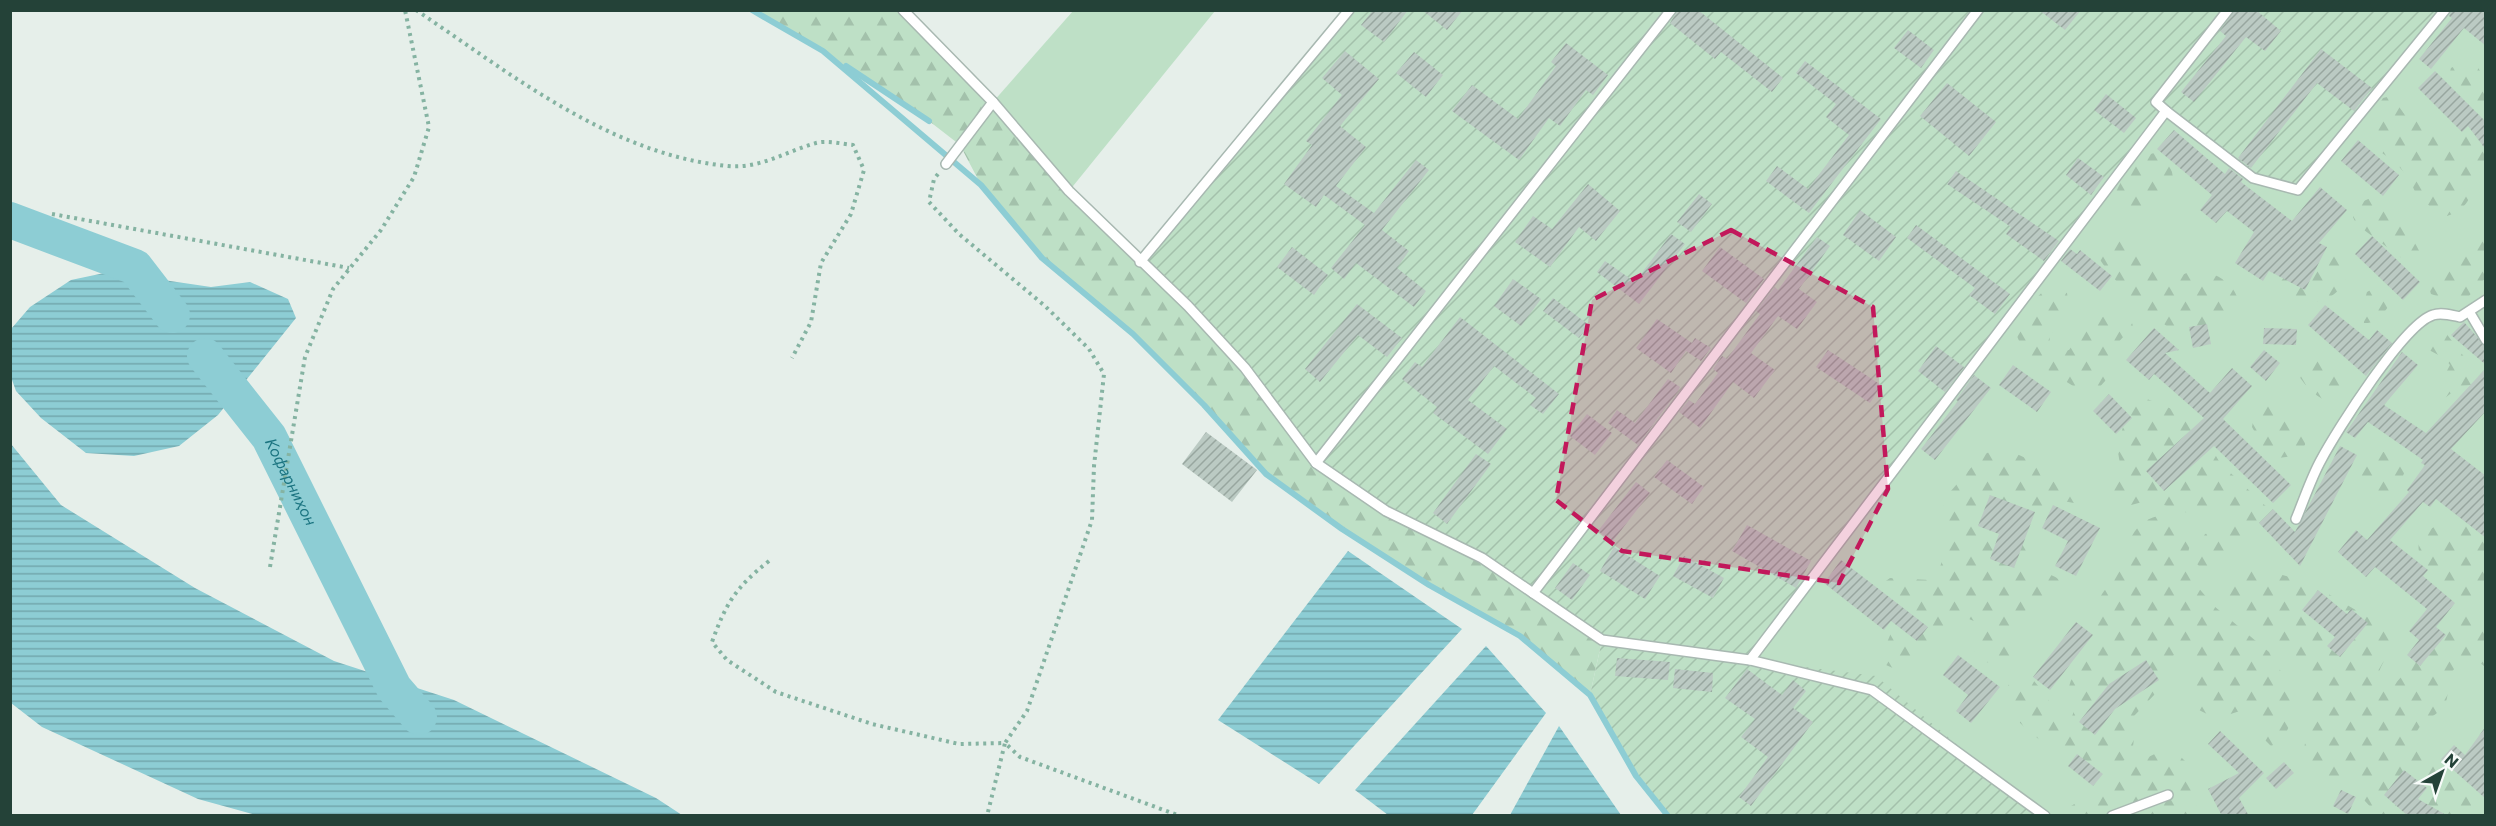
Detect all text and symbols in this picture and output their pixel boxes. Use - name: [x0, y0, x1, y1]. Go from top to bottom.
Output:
- water label: Кофарниҳон: [262, 434, 321, 528]
- north arrow: [2412, 742, 2472, 802]
- text: N: [2441, 749, 2463, 771]

